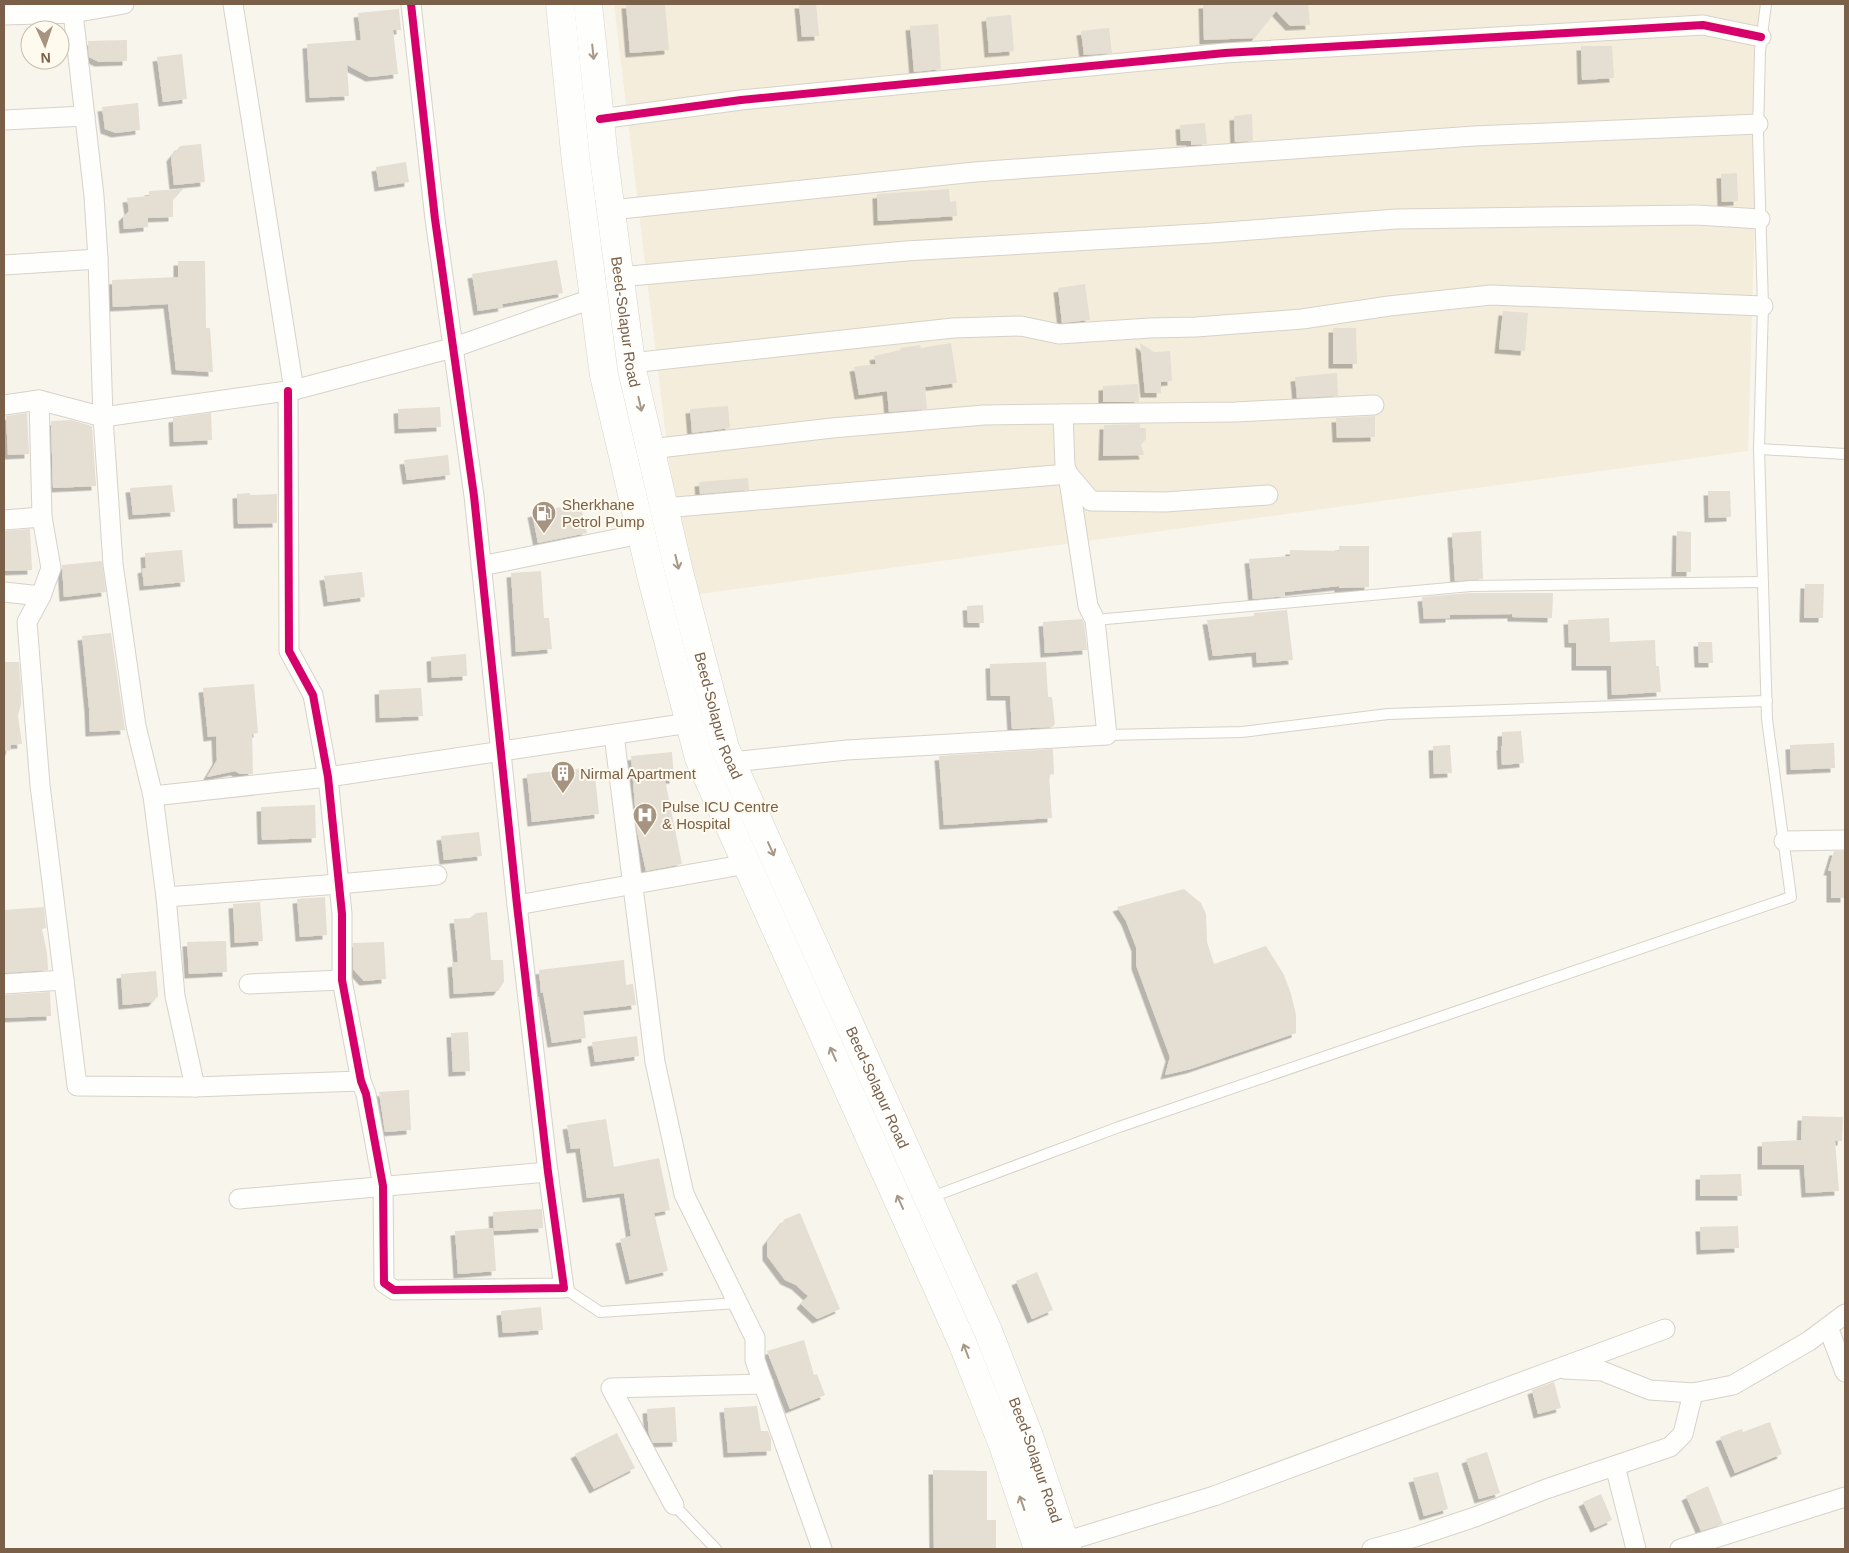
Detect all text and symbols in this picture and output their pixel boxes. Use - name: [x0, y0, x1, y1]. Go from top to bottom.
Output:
- north arrow: [20, 20, 70, 70]
- one-way arrow: [588, 44, 598, 60]
- text: N: [40, 50, 51, 66]
- street label: Beed-Solapur Road: [609, 255, 644, 389]
- one-way arrow: [636, 395, 645, 411]
- place label: Sherkhane Petrol Pump: [562, 496, 645, 530]
- fuel station icon: Sherkhane Petrol Pump: [531, 500, 557, 534]
- one-way arrow: [673, 554, 682, 570]
- street label: Beed-Solapur Road: [692, 650, 746, 782]
- building icon: Nirmal Apartment: [550, 760, 576, 794]
- place label: Nirmal Apartment: [580, 765, 697, 782]
- place label: Pulse ICU Centre & Hospital: [662, 798, 779, 832]
- hospital icon: Pulse ICU Centre & Hospital: [632, 802, 658, 836]
- one-way arrow: [766, 841, 776, 856]
- street label: Beed-Solapur Road: [843, 1024, 913, 1151]
- one-way arrow: [828, 1047, 837, 1062]
- one-way arrow: [894, 1195, 904, 1210]
- one-way arrow: [961, 1343, 970, 1359]
- street label: Beed-Solapur Road: [1006, 1395, 1066, 1525]
- one-way arrow: [1017, 1496, 1026, 1511]

